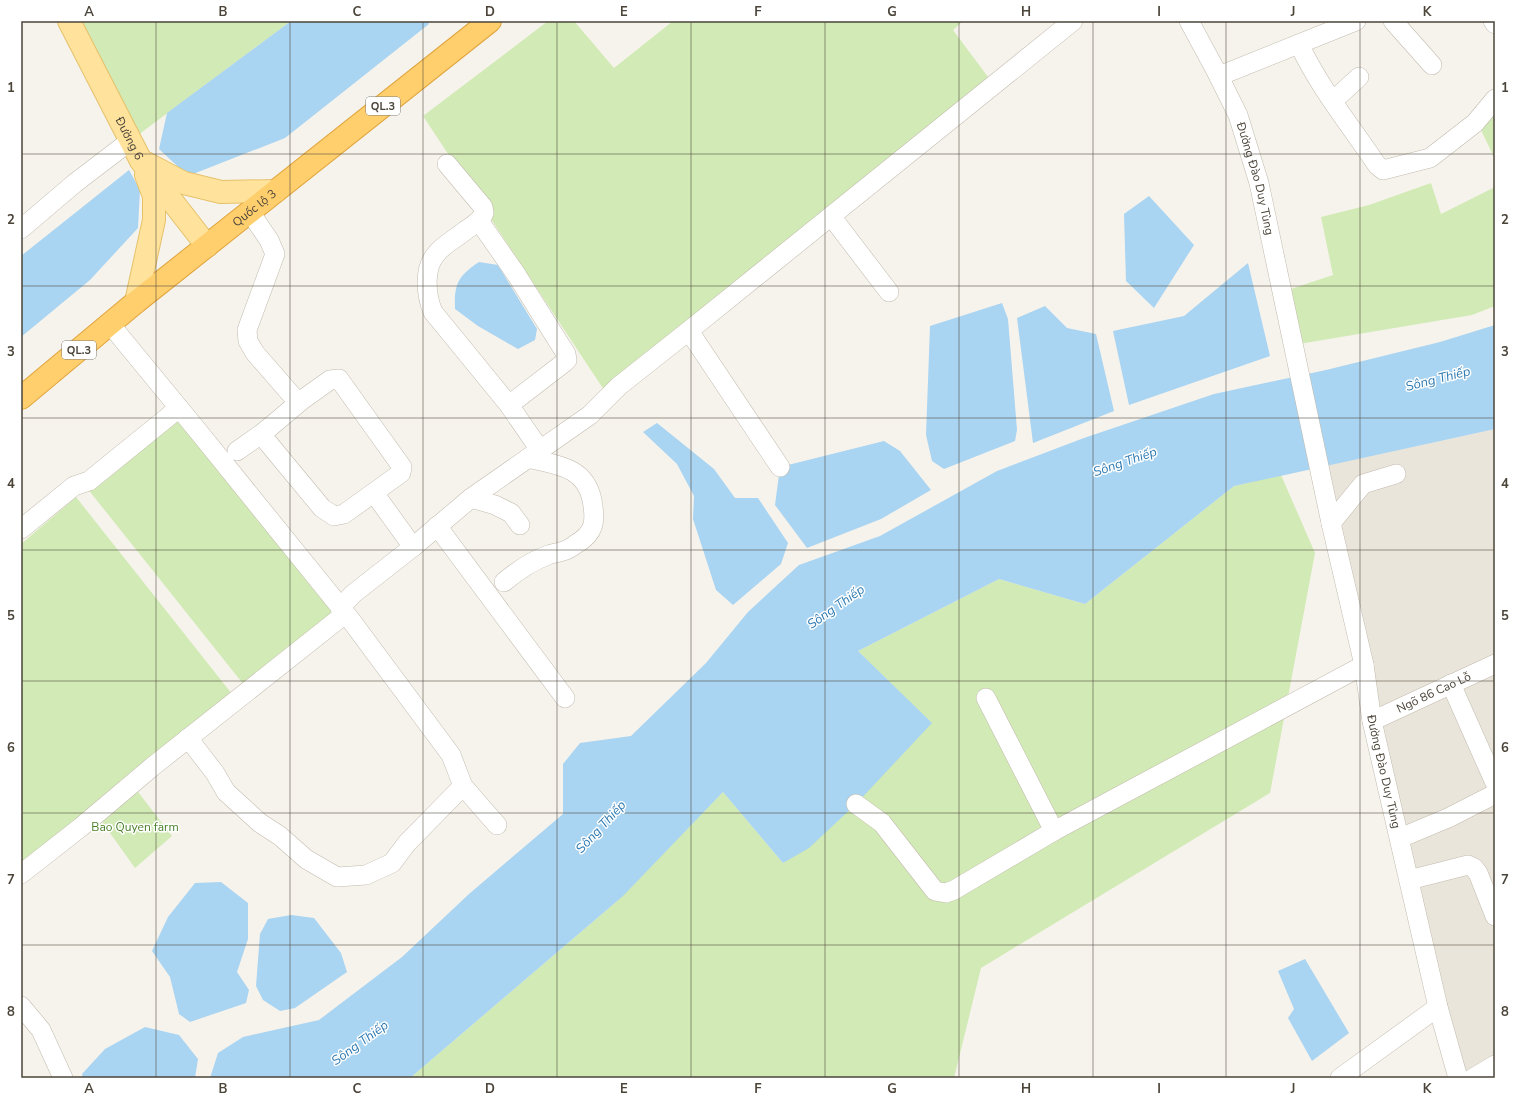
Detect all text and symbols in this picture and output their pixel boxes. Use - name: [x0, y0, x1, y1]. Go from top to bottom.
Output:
- text: A: [84, 3, 94, 21]
- text: B: [219, 3, 228, 21]
- text: C: [353, 3, 362, 21]
- text: D: [485, 3, 495, 21]
- text: E: [620, 3, 628, 21]
- text: F: [754, 3, 762, 21]
- text: G: [887, 3, 897, 21]
- text: H: [1021, 3, 1031, 21]
- text: I: [1157, 3, 1161, 21]
- text: J: [1290, 3, 1295, 21]
- text: K: [1423, 3, 1432, 21]
- text: 1: [7, 79, 15, 97]
- text: 1: [1501, 79, 1509, 97]
- road number: QL.3: [366, 97, 400, 115]
- street label: Đường 6: [111, 113, 147, 163]
- street label: Đường Đào Duy Tùng: [1232, 119, 1278, 236]
- street label: Quốc lộ 3: [229, 186, 280, 230]
- text: 2: [7, 211, 15, 229]
- text: 2: [1501, 211, 1509, 229]
- road number: QL.3: [62, 341, 96, 359]
- text: 3: [7, 343, 15, 361]
- text: 3: [1501, 343, 1509, 361]
- water label: Sông Thiếp: [1404, 362, 1472, 396]
- water label: Sông Thiếp: [1091, 443, 1159, 481]
- text: 4: [7, 475, 15, 493]
- text: 4: [1501, 475, 1509, 493]
- water label: Sông Thiếp: [804, 581, 868, 633]
- text: 5: [7, 607, 15, 625]
- text: 5: [1501, 607, 1509, 625]
- street label: Ngõ 86 Cao Lỗ: [1394, 668, 1474, 717]
- street label: Đường Đào Duy Tùng: [1363, 713, 1405, 830]
- text: 6: [7, 739, 15, 757]
- text: 6: [1501, 739, 1509, 757]
- water label: Sông Thiếp: [572, 797, 630, 857]
- park label: Bao Quyen farm: [91, 819, 179, 835]
- text: 7: [7, 871, 15, 889]
- text: 7: [1501, 871, 1509, 889]
- text: 8: [7, 1003, 15, 1021]
- text: 8: [1501, 1003, 1509, 1021]
- water label: Sông Thiếp: [328, 1016, 392, 1070]
- text: A: [84, 1080, 94, 1098]
- text: B: [219, 1080, 228, 1098]
- text: C: [353, 1080, 362, 1098]
- text: D: [485, 1080, 495, 1098]
- text: E: [620, 1080, 628, 1098]
- text: F: [754, 1080, 762, 1098]
- text: G: [887, 1080, 897, 1098]
- text: H: [1021, 1080, 1031, 1098]
- text: I: [1157, 1080, 1161, 1098]
- text: J: [1290, 1080, 1295, 1098]
- text: K: [1423, 1080, 1432, 1098]

